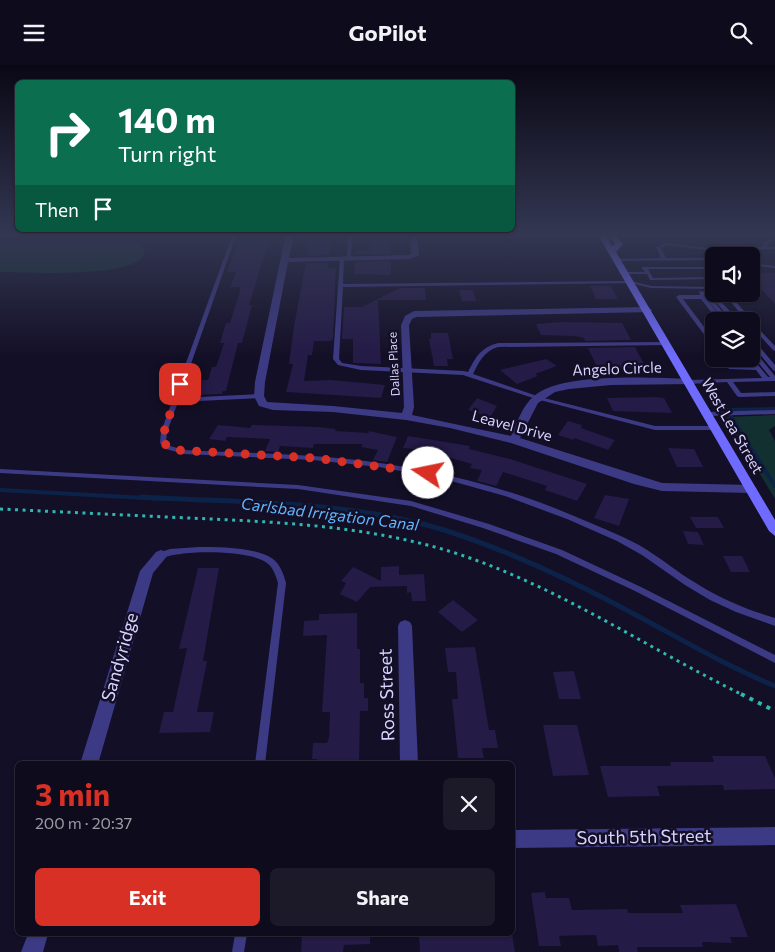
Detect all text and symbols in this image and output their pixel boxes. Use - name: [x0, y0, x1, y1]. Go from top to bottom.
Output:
- icon: menu: [20, 19, 48, 47]
- text: GoPilot: [349, 19, 426, 46]
- icon: search: [727, 19, 755, 47]
- text: 140 m: [118, 97, 216, 140]
- icon: right: [35, 100, 100, 165]
- text: Turn right: [118, 140, 216, 167]
- icon: arrive: [89, 195, 117, 223]
- text: Then: [35, 198, 79, 221]
- map controls: [705, 247, 760, 367]
- button: sound: [705, 247, 760, 302]
- button: layers: [705, 312, 760, 367]
- street label: Dallas Place: [384, 332, 402, 397]
- street label: Angelo Circle: [572, 357, 662, 379]
- pin: [159, 363, 201, 405]
- icon: arrive: [166, 370, 194, 398]
- street label: West Lea Street: [698, 374, 768, 477]
- street label: Leavel Drive: [470, 406, 554, 444]
- position arrow: [401, 446, 453, 498]
- water label: Carlsbad Irrigation Canal: [240, 493, 421, 534]
- street label: Sandyridge: [96, 610, 142, 704]
- street label: Ross Street: [373, 648, 399, 742]
- text: 3 min: [35, 775, 110, 812]
- button: close: [443, 778, 495, 830]
- text: 200 m · 20:37: [35, 813, 132, 832]
- street label: South 5th Street: [576, 824, 712, 848]
- button: Exit: [35, 868, 260, 926]
- button: Share: [270, 868, 495, 926]

